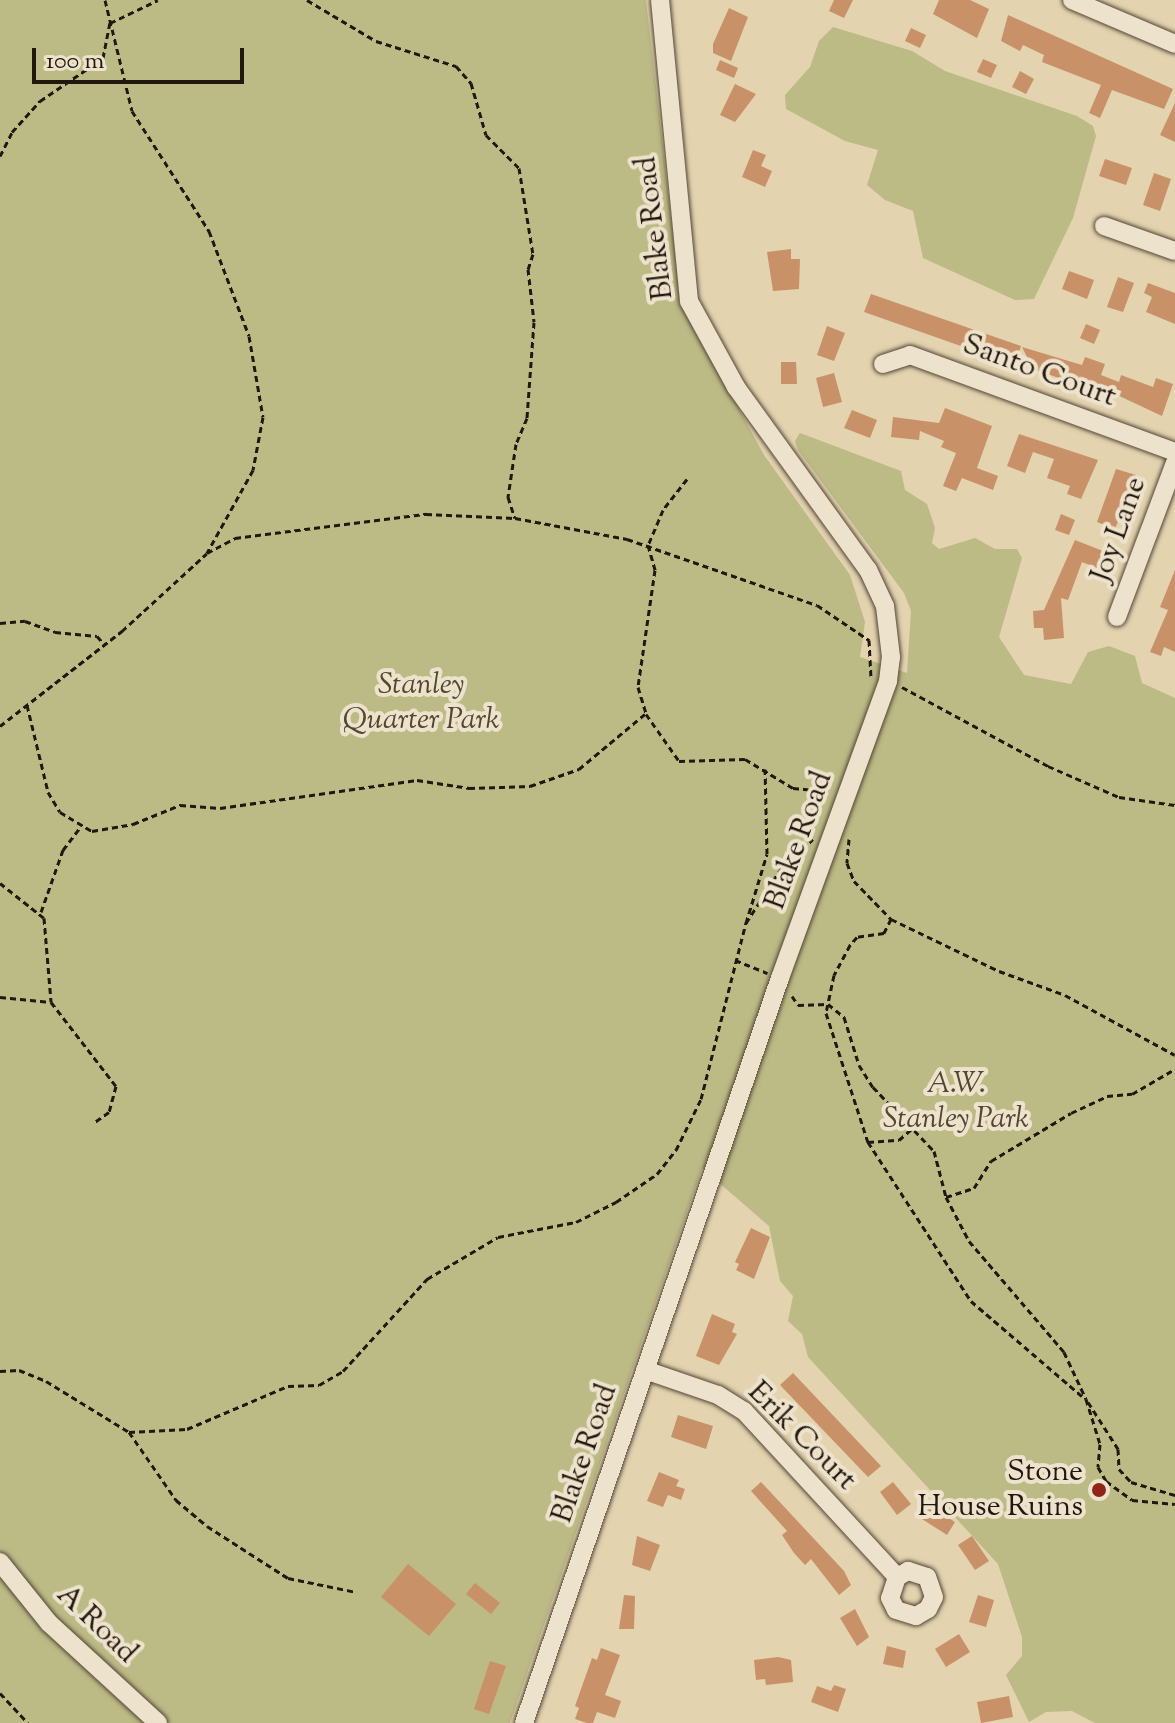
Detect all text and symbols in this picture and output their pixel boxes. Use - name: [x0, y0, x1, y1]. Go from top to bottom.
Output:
- scale bar: [36, 32, 248, 82]
- text: 100 m: [46, 45, 104, 79]
- street label: Blake Road: [629, 154, 683, 302]
- street label: Santo Court: [957, 328, 1121, 416]
- street label: Joy Lane: [1084, 473, 1156, 587]
- park label: Stanley Quarter Park: [343, 668, 499, 738]
- street label: Blake Road: [758, 767, 842, 915]
- park label: A.W. Stanley Park: [883, 1067, 1029, 1138]
- street label: Erik Court: [739, 1375, 863, 1499]
- street label: Blake Road: [545, 1380, 627, 1528]
- place label: Stone House Ruins: [917, 1455, 1083, 1526]
- marker: Stone House Ruins: [1090, 1481, 1108, 1499]
- street label: A Road: [48, 1578, 144, 1672]

